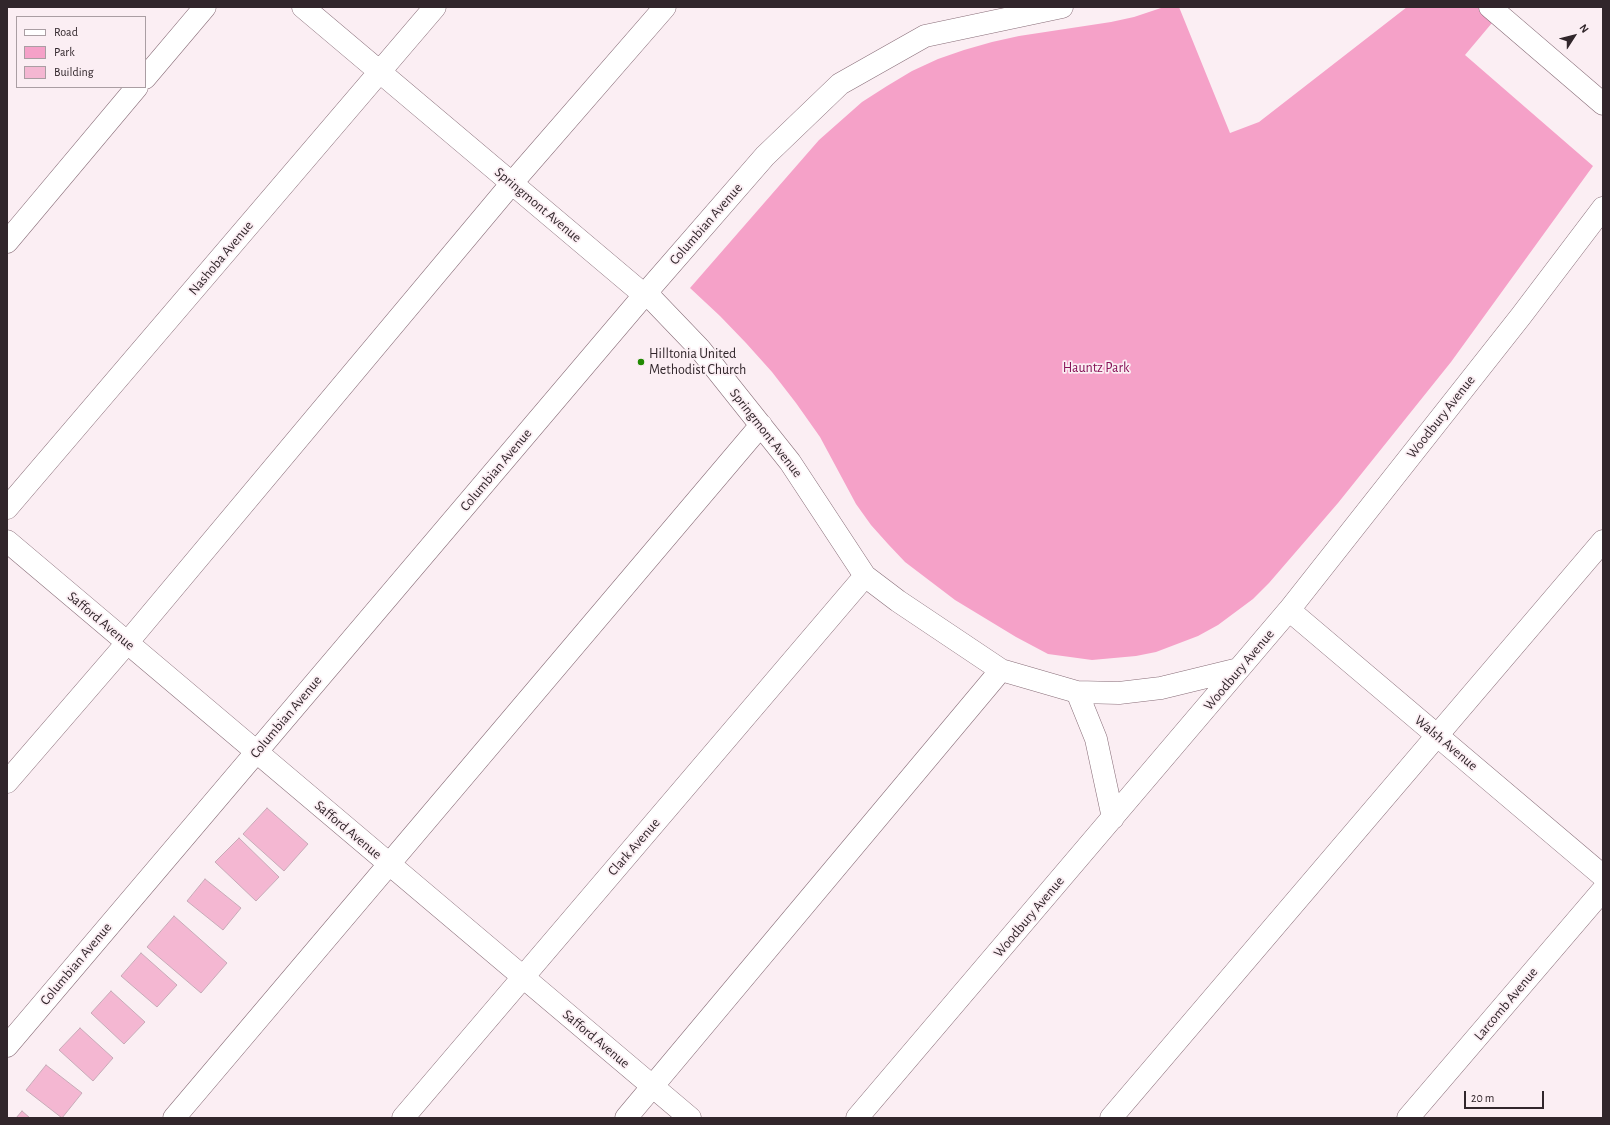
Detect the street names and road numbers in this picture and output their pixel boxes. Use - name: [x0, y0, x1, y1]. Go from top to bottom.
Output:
- street label: Springmont Avenue: [491, 164, 585, 246]
- street label: Columbian Avenue: [666, 180, 746, 268]
- street label: Nashoba Avenue: [185, 217, 257, 299]
- street label: Woodbury Avenue: [1403, 372, 1479, 462]
- street label: Springmont Avenue: [726, 385, 806, 481]
- street label: Columbian Avenue: [457, 425, 535, 515]
- street label: Safford Avenue: [64, 588, 138, 654]
- street label: Woodbury Avenue: [1200, 626, 1278, 714]
- street label: Columbian Avenue: [247, 672, 325, 762]
- street label: Walsh Avenue: [1411, 712, 1481, 774]
- street label: Safford Avenue: [311, 797, 385, 863]
- street label: Clark Avenue: [604, 815, 664, 879]
- street label: Woodbury Avenue: [990, 873, 1068, 961]
- street label: Columbian Avenue: [37, 919, 115, 1009]
- street label: Larcomb Avenue: [1471, 964, 1541, 1044]
- street label: Safford Avenue: [559, 1006, 633, 1072]

